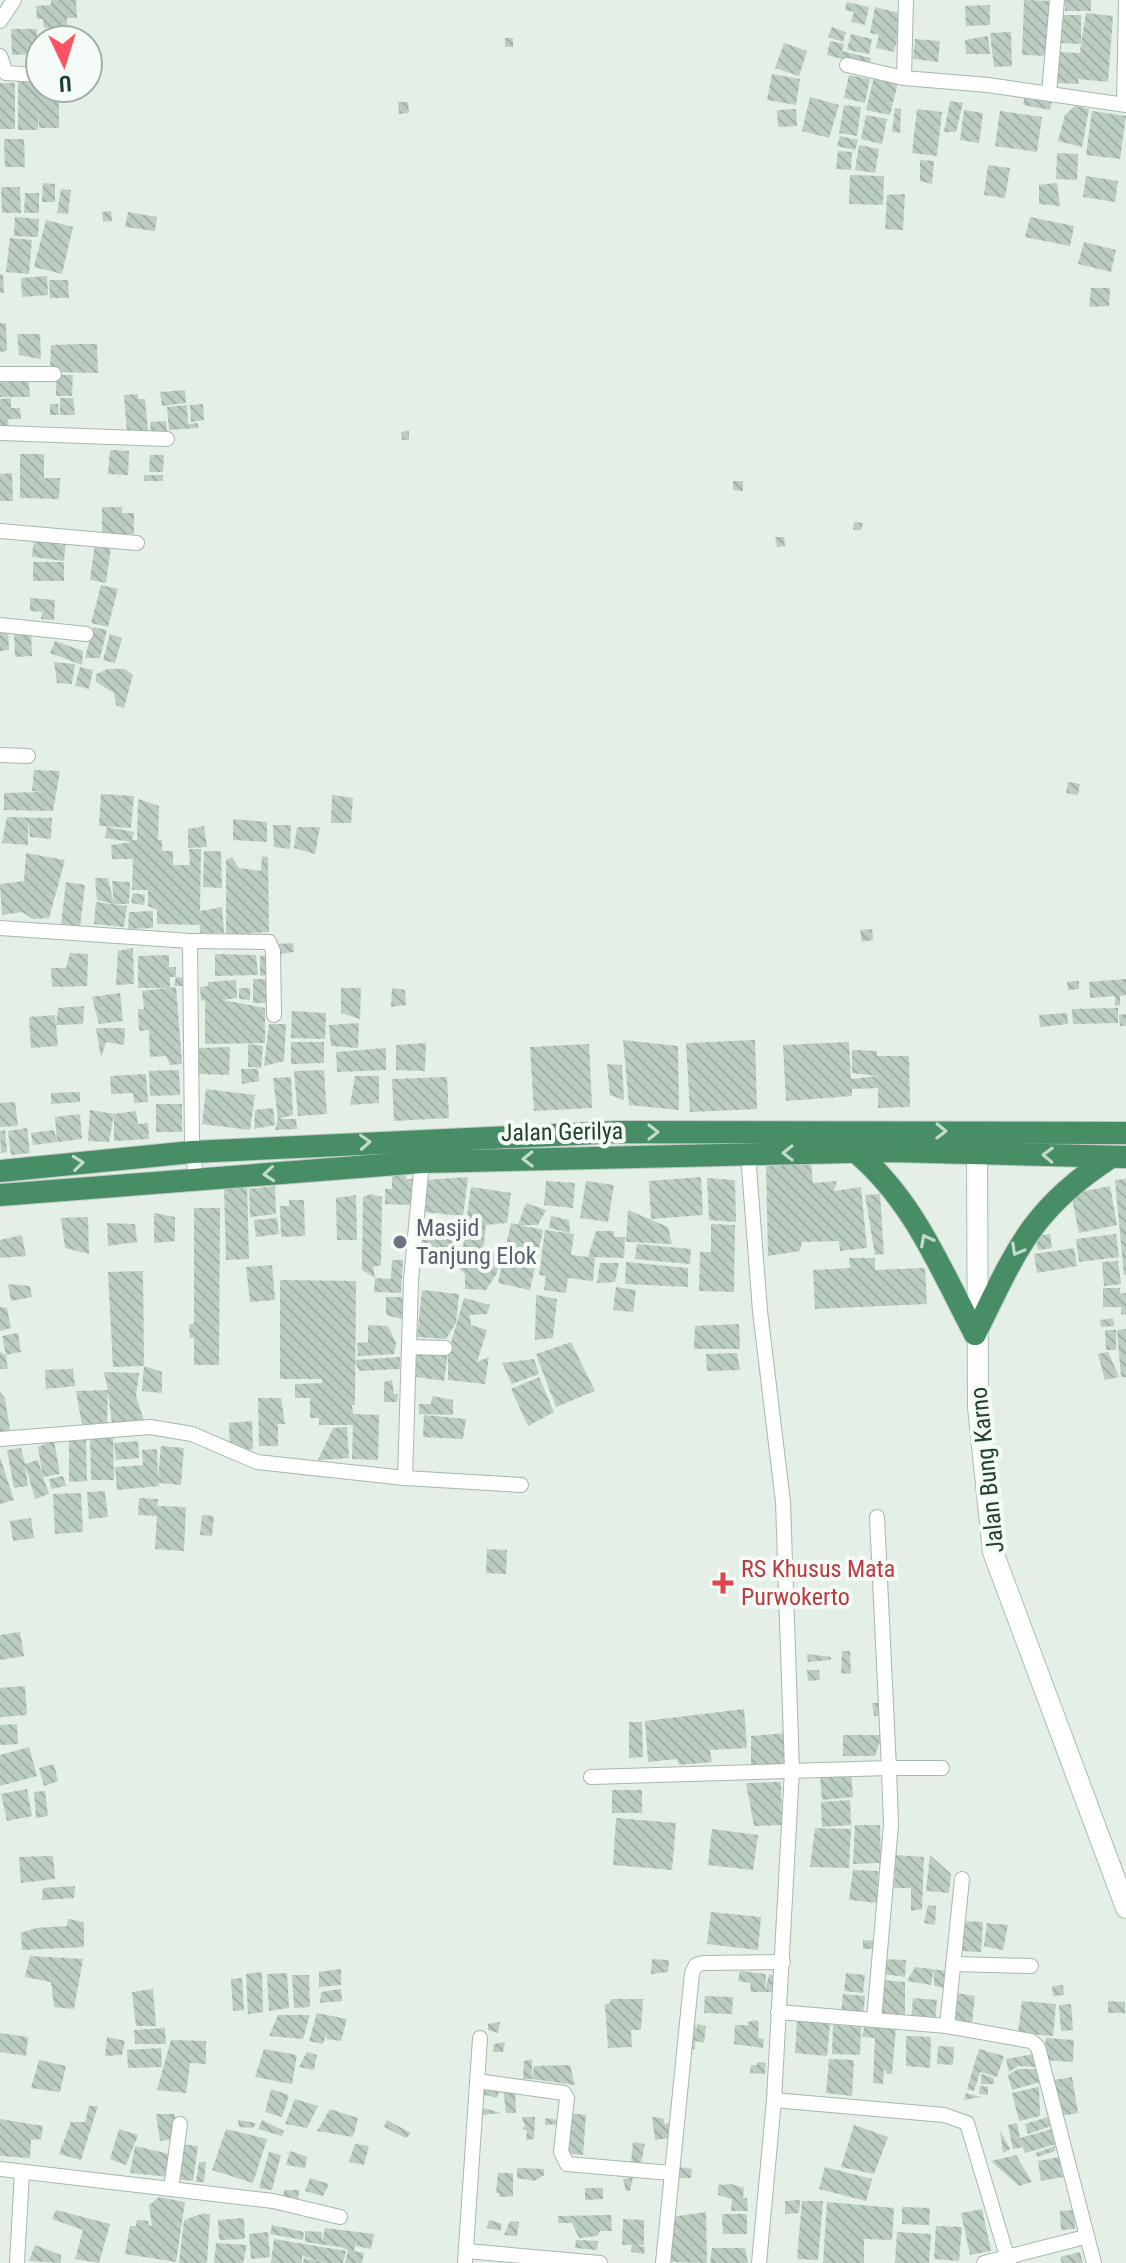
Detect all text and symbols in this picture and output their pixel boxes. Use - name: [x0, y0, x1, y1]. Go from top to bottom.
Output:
- north arrow: [24, 24, 104, 104]
- text: U: [58, 71, 72, 96]
- street label: Jalan Gerilya: [501, 1117, 623, 1147]
- one-way arrow: [935, 1122, 948, 1139]
- one-way arrow: [647, 1123, 660, 1141]
- one-way arrow: [359, 1134, 372, 1151]
- one-way arrow: [781, 1145, 794, 1162]
- one-way arrow: [1041, 1146, 1054, 1164]
- one-way arrow: [521, 1150, 534, 1168]
- one-way arrow: [72, 1155, 85, 1172]
- one-way arrow: [262, 1165, 275, 1182]
- place label: Masjid Tanjung Elok: [416, 1214, 537, 1270]
- marker: Masjid Tanjung Elok: [391, 1233, 409, 1251]
- one-way arrow: [920, 1234, 935, 1249]
- one-way arrow: [1012, 1242, 1027, 1256]
- street label: Jalan Bung Karno: [964, 1386, 1010, 1554]
- place label: RS Khusus Mata Purwokerto: [741, 1555, 895, 1611]
- marker: RS Khusus Mata Purwokerto: [712, 1572, 734, 1594]

